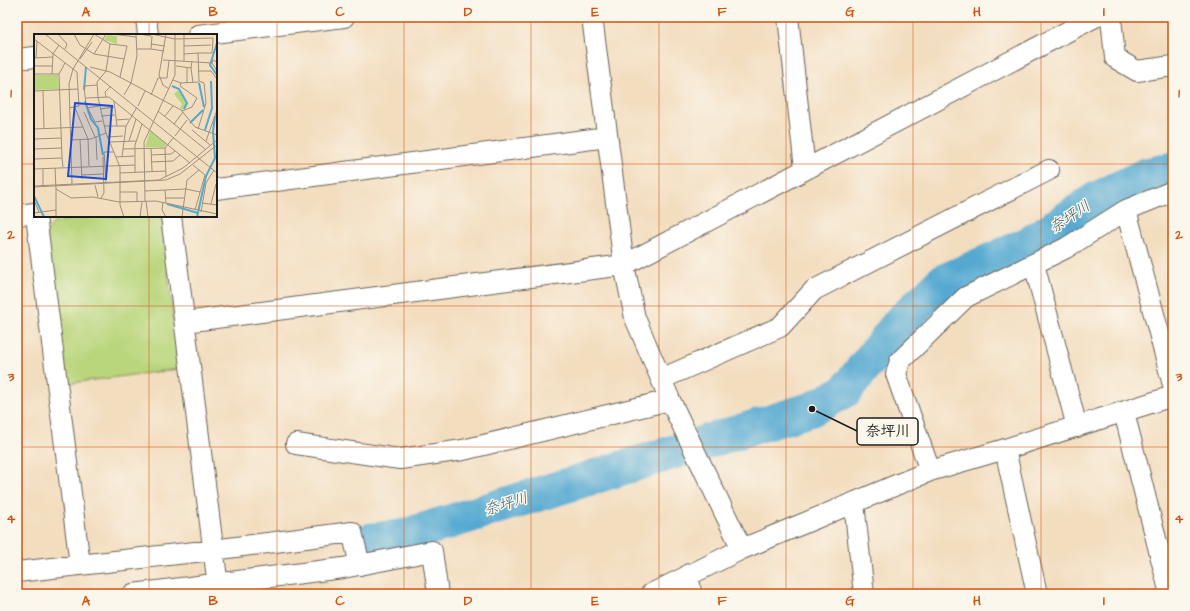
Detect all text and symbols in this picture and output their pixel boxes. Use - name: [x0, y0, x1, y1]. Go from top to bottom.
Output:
- text: A: [82, 3, 91, 21]
- text: B: [208, 3, 218, 21]
- text: C: [335, 3, 345, 21]
- text: D: [464, 3, 473, 21]
- text: E: [591, 3, 599, 21]
- text: F: [717, 3, 727, 21]
- text: G: [845, 3, 855, 21]
- text: H: [973, 3, 981, 21]
- text: I: [1103, 3, 1105, 21]
- inset map: [34, 34, 217, 217]
- text: 1: [10, 84, 12, 102]
- text: 1: [1178, 84, 1180, 102]
- water label: 奈坪川: [1045, 196, 1095, 238]
- text: 2: [6, 226, 15, 244]
- text: 2: [1174, 226, 1183, 244]
- text: 3: [7, 368, 15, 386]
- text: 3: [1175, 368, 1183, 386]
- callout: 奈坪川: [857, 418, 918, 445]
- text: 奈坪川: [865, 421, 911, 442]
- water label: 奈坪川: [481, 487, 531, 521]
- text: 4: [7, 510, 16, 528]
- text: 4: [1175, 510, 1184, 528]
- text: A: [82, 592, 91, 610]
- text: B: [208, 592, 218, 610]
- text: C: [335, 592, 345, 610]
- text: D: [464, 592, 473, 610]
- text: E: [591, 592, 599, 610]
- text: F: [717, 592, 727, 610]
- text: G: [845, 592, 855, 610]
- text: H: [973, 592, 981, 610]
- text: I: [1103, 592, 1105, 610]

